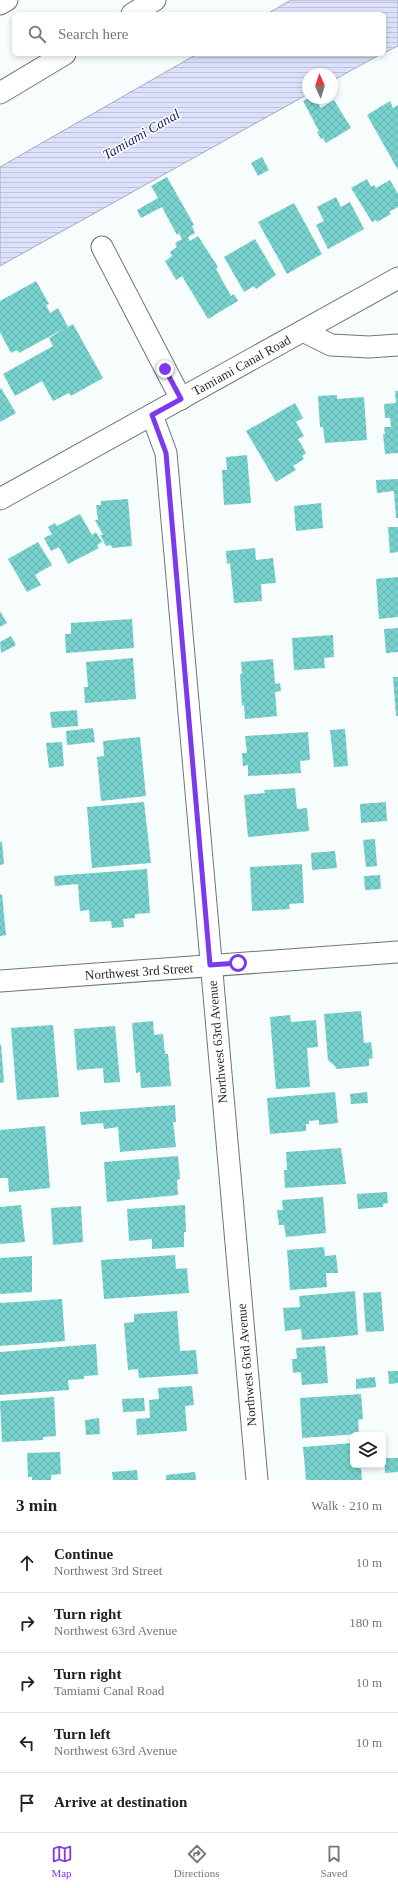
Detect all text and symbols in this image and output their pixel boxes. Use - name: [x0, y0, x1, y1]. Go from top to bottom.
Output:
- search box: [12, 12, 386, 56]
- icon: search: [26, 23, 48, 45]
- text: Search here: [58, 26, 128, 42]
- north arrow: [302, 68, 338, 104]
- water label: Tamiami Canal: [100, 106, 182, 162]
- street label: Tamiami Canal Road: [189, 332, 294, 399]
- route end: [156, 360, 174, 378]
- route start: [229, 954, 247, 972]
- street label: Northwest 3rd Street: [84, 960, 194, 983]
- street label: Northwest 63rd Avenue: [205, 980, 230, 1104]
- street label: Northwest 63rd Avenue: [234, 1303, 259, 1427]
- map controls: [350, 1432, 386, 1468]
- button: layers: [350, 1432, 386, 1468]
- text: 3 min: [16, 1496, 57, 1515]
- text: Walk · 210 m: [311, 1498, 382, 1513]
- text: Continue: [54, 1546, 113, 1562]
- icon: ahead: [16, 1552, 38, 1574]
- text: 10 m: [356, 1555, 382, 1570]
- text: Northwest 3rd Street: [54, 1563, 162, 1578]
- text: Turn right: [54, 1606, 121, 1622]
- icon: right: [16, 1612, 38, 1634]
- text: 180 m: [349, 1615, 382, 1630]
- text: Northwest 63rd Avenue: [54, 1623, 177, 1638]
- text: Turn right: [54, 1666, 121, 1682]
- icon: right: [16, 1672, 38, 1694]
- text: 10 m: [356, 1675, 382, 1690]
- text: Tamiami Canal Road: [54, 1683, 164, 1698]
- text: Turn left: [54, 1726, 111, 1742]
- icon: left: [16, 1732, 38, 1754]
- text: 10 m: [356, 1735, 382, 1750]
- text: Northwest 63rd Avenue: [54, 1743, 177, 1758]
- icon: arrive: [16, 1792, 38, 1814]
- text: Arrive at destination: [54, 1794, 187, 1810]
- tab: Map: [51, 1843, 73, 1879]
- tab: Directions: [174, 1843, 219, 1879]
- tab: Saved: [321, 1843, 347, 1879]

